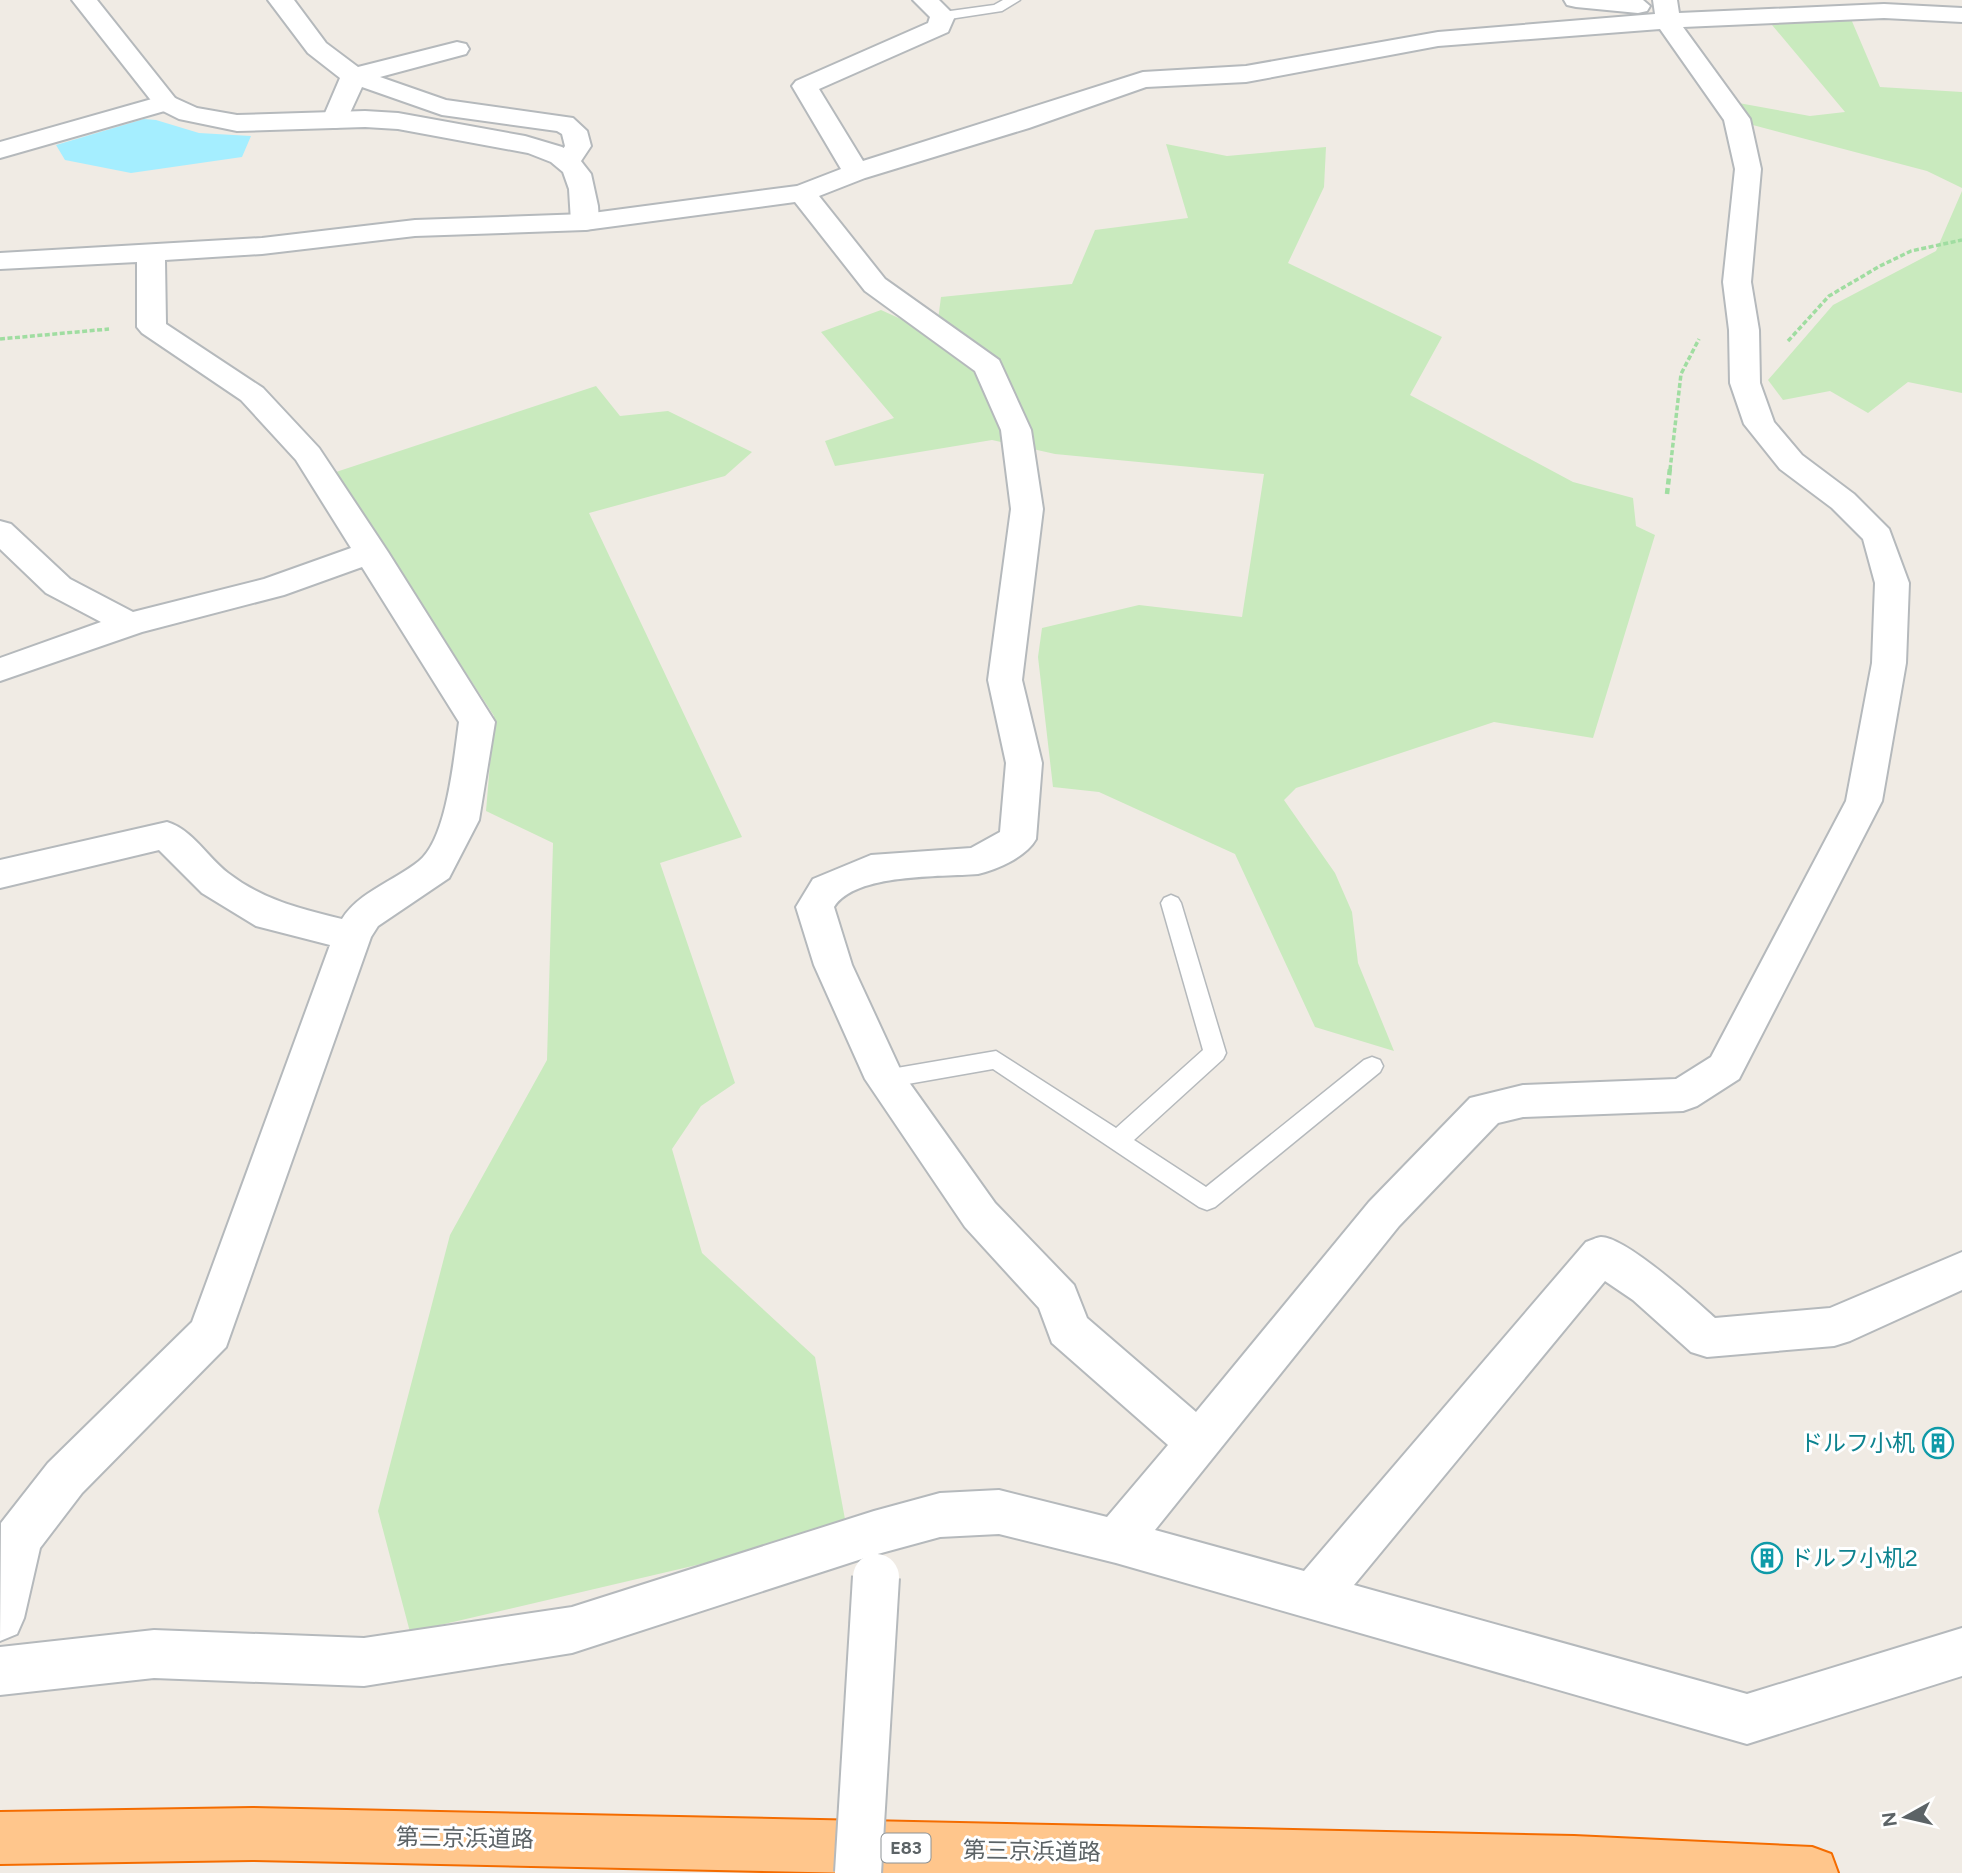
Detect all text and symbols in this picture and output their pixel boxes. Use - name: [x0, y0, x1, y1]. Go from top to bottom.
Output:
- building icon: ドルフ小机: [1921, 1426, 1955, 1460]
- place label: ドルフ小机: [1800, 1429, 1915, 1457]
- building icon: ドルフ小机2: [1750, 1541, 1784, 1575]
- place label: ドルフ小机2: [1790, 1544, 1918, 1572]
- north arrow: [1871, 1782, 1941, 1852]
- text: N: [1877, 1810, 1902, 1828]
- street label: 第三京浜道路: [396, 1823, 534, 1853]
- road number: E83: [881, 1834, 930, 1862]
- street label: 第三京浜道路: [963, 1836, 1101, 1866]

